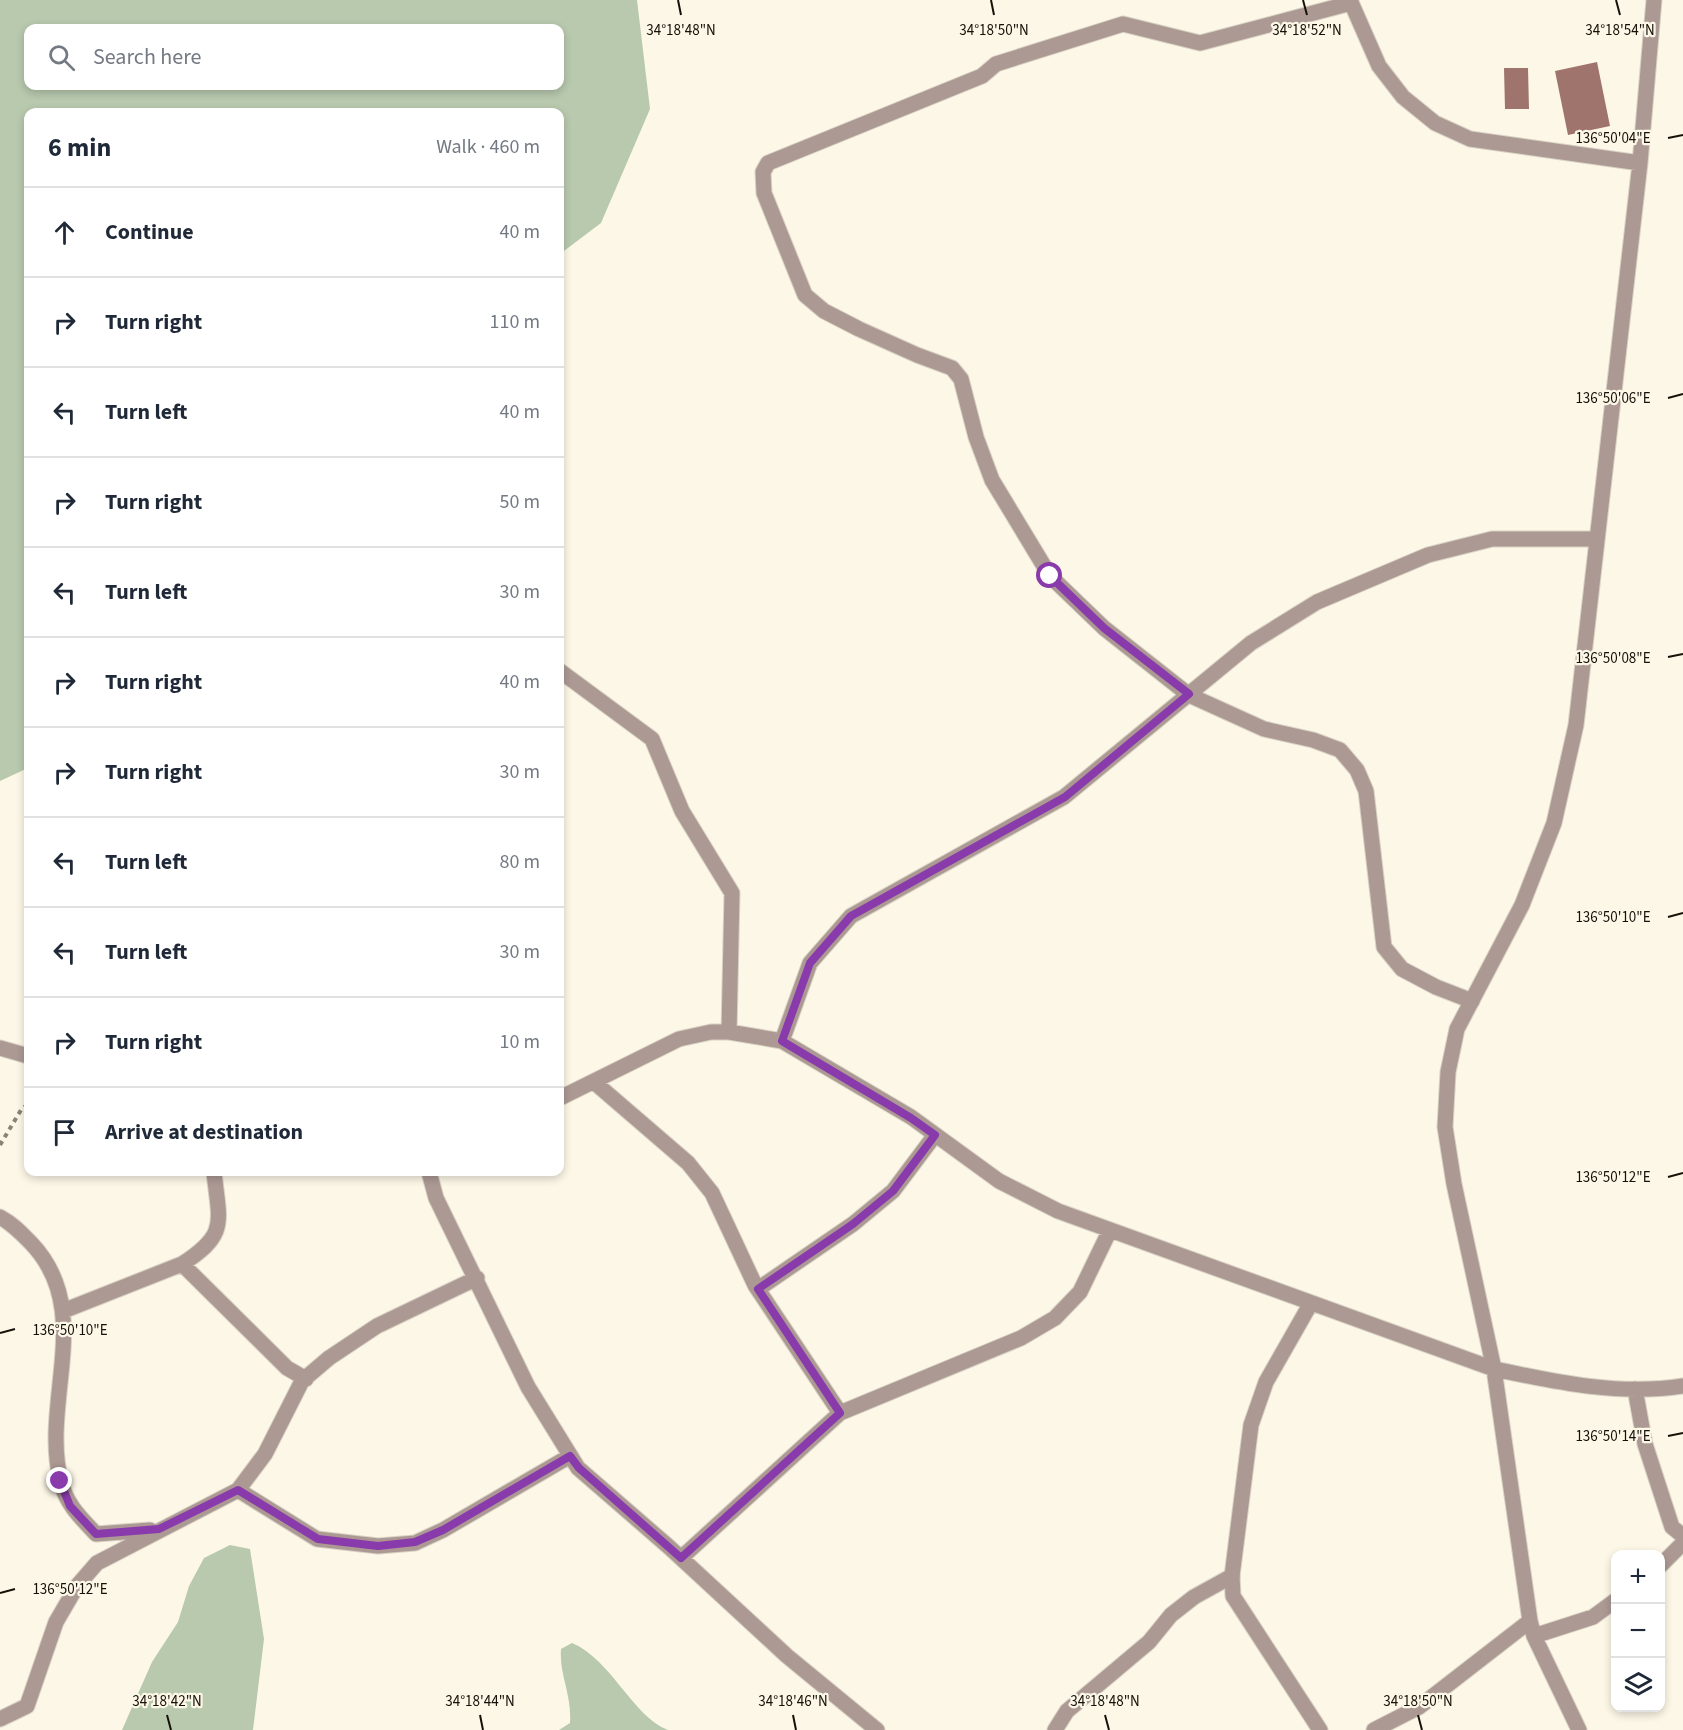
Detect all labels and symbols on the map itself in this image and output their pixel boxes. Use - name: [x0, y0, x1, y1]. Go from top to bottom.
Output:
- text: 34°18'48"N: [646, 20, 716, 41]
- text: 34°18'50"N: [959, 20, 1029, 41]
- text: 34°18'52"N: [1272, 20, 1342, 41]
- text: 34°18'54"N: [1585, 20, 1655, 41]
- text: 136°50'04"E: [1575, 128, 1651, 149]
- text: 136°50'06"E: [1575, 388, 1651, 409]
- route start: [1036, 562, 1062, 588]
- text: 136°50'08"E: [1575, 648, 1651, 669]
- text: 136°50'10"E: [1575, 907, 1651, 928]
- text: 136°50'12"E: [1575, 1167, 1651, 1188]
- text: 136°50'10"E: [32, 1320, 108, 1341]
- text: 136°50'14"E: [1575, 1426, 1651, 1447]
- route end: [46, 1467, 72, 1493]
- text: 136°50'12"E: [32, 1579, 108, 1600]
- text: 34°18'42"N: [132, 1691, 202, 1712]
- text: 34°18'44"N: [445, 1691, 515, 1712]
- text: 34°18'46"N: [758, 1691, 828, 1712]
- text: 34°18'48"N: [1070, 1691, 1140, 1712]
- text: 34°18'50"N: [1383, 1691, 1453, 1712]

